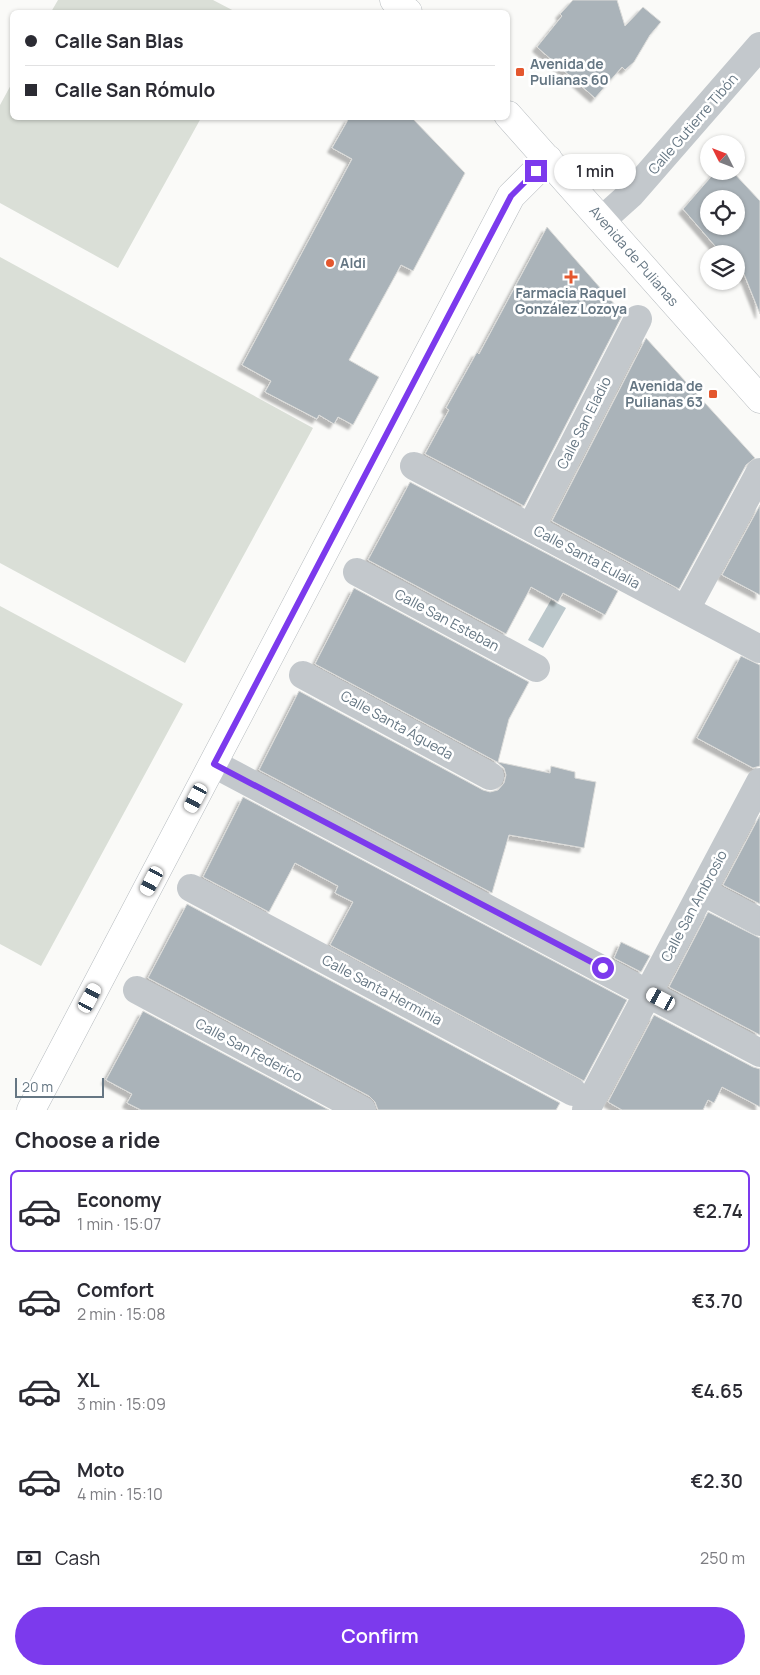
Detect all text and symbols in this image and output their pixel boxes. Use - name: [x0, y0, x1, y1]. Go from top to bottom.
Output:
- text: Calle San Blas: [55, 28, 184, 54]
- place label: Avenida de Pulianas 60: [530, 54, 609, 89]
- marker: Avenida de Pulianas 60: [514, 66, 526, 78]
- street label: Calle Gutierre Tibón: [643, 69, 742, 178]
- text: Calle San Rómulo: [55, 77, 215, 103]
- north arrow: [700, 135, 745, 180]
- map controls: [700, 135, 745, 290]
- callout: 1 min: [554, 154, 636, 188]
- route end: [525, 160, 547, 182]
- text: 1 min: [576, 160, 614, 182]
- button: locate: [700, 190, 745, 235]
- street label: Avenida de Pulianas: [585, 201, 683, 310]
- button: layers: [700, 245, 745, 290]
- place label: Aldi: [340, 253, 366, 272]
- marker: Aldi: [324, 257, 336, 269]
- marker: Farmacia Raquel González Lozoya: [565, 271, 577, 283]
- place label: Farmacia Raquel González Lozoya: [515, 283, 627, 318]
- street label: Calle San Eladio: [552, 373, 615, 472]
- place label: Avenida de Pulianas 63: [625, 376, 703, 411]
- marker: Avenida de Pulianas 63: [707, 388, 719, 400]
- street label: Calle Santa Eulalia: [531, 520, 644, 593]
- street label: Calle San Esteban: [392, 584, 503, 655]
- street label: Calle Santa Águeda: [338, 686, 457, 763]
- car: [182, 781, 209, 815]
- street label: Calle San Ambrosio: [656, 847, 731, 965]
- car: [138, 864, 165, 898]
- street label: Calle Santa Herminia: [319, 950, 446, 1029]
- route start: [592, 957, 614, 979]
- car: [76, 981, 103, 1015]
- car: [644, 985, 677, 1013]
- street label: Calle San Federico: [192, 1013, 306, 1086]
- scale bar: [15, 1075, 104, 1098]
- text: 20 m: [22, 1077, 53, 1096]
- text: Choose a ride: [15, 1125, 160, 1155]
- text: Economy: [77, 1187, 161, 1213]
- icon: car: [17, 1189, 62, 1234]
- text: €2.74: [693, 1198, 743, 1224]
- text: 1 min · 15:07: [77, 1213, 161, 1235]
- text: Comfort: [77, 1277, 154, 1303]
- icon: car: [17, 1279, 62, 1324]
- text: €3.70: [692, 1288, 743, 1314]
- text: 2 min · 15:08: [77, 1303, 165, 1325]
- text: XL: [77, 1367, 100, 1393]
- icon: car: [17, 1369, 62, 1414]
- text: €4.65: [691, 1378, 743, 1404]
- text: 3 min · 15:09: [77, 1393, 166, 1415]
- text: Moto: [77, 1457, 124, 1483]
- icon: car: [17, 1459, 62, 1504]
- text: €2.30: [691, 1468, 743, 1494]
- text: 4 min · 15:10: [77, 1483, 163, 1505]
- icon: cash: [15, 1544, 43, 1572]
- text: Cash: [55, 1545, 100, 1571]
- text: 250 m: [700, 1547, 745, 1569]
- button: Confirm: [15, 1607, 745, 1665]

